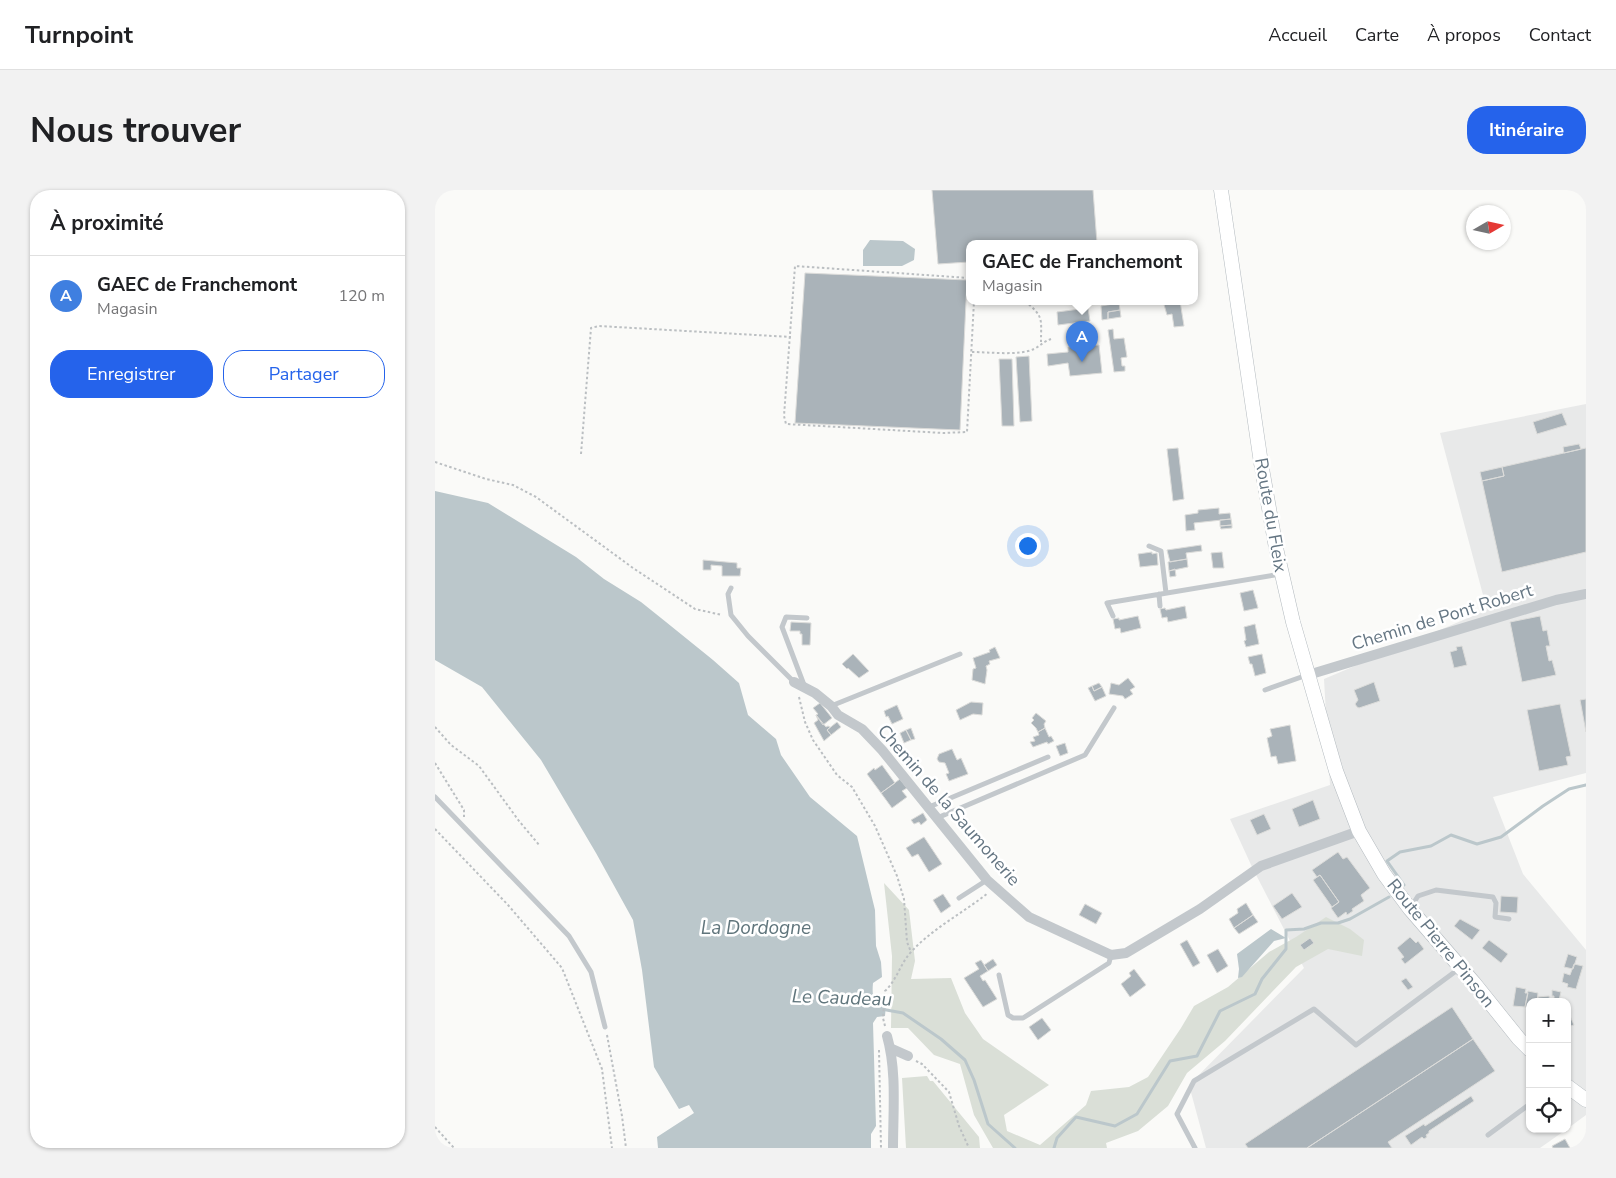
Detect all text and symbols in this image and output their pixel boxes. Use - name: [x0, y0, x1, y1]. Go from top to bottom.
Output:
- text: Turnpoint: [25, 19, 133, 51]
- text: Accueil: [1268, 23, 1327, 47]
- text: Carte: [1355, 23, 1399, 47]
- text: À propos: [1427, 23, 1501, 47]
- text: Contact: [1529, 23, 1591, 47]
- button: Itinéraire: [1467, 106, 1586, 154]
- text: Nous trouver: [30, 107, 241, 154]
- north arrow: [1466, 205, 1511, 250]
- text: À proximité: [50, 209, 164, 237]
- popup: [966, 240, 1198, 305]
- text: GAEC de Franchemont: [982, 249, 1182, 275]
- text: GAEC de Franchemont: [97, 272, 297, 298]
- text: Magasin: [982, 275, 1042, 297]
- text: A: [60, 285, 72, 307]
- text: 120 m: [338, 285, 385, 307]
- text: Magasin: [97, 298, 158, 320]
- pin: A: [1066, 321, 1098, 362]
- button: Enregistrer: [50, 350, 213, 398]
- button: Partager: [223, 350, 385, 398]
- street label: Route du Fleix: [1249, 456, 1293, 575]
- your location: [1015, 533, 1041, 559]
- street label: Chemin de Pont Robert: [1348, 578, 1536, 656]
- street label: Chemin de la Saumonerie: [872, 719, 1026, 891]
- street label: Route Pierre Pinson: [1382, 874, 1500, 1012]
- water label: La Dordogne: [701, 915, 811, 941]
- water label: Le Caudeau: [791, 983, 893, 1013]
- map controls: [1526, 998, 1571, 1133]
- button: +: [1526, 998, 1571, 1043]
- button: −: [1526, 1043, 1571, 1088]
- button: locate: [1526, 1088, 1571, 1133]

